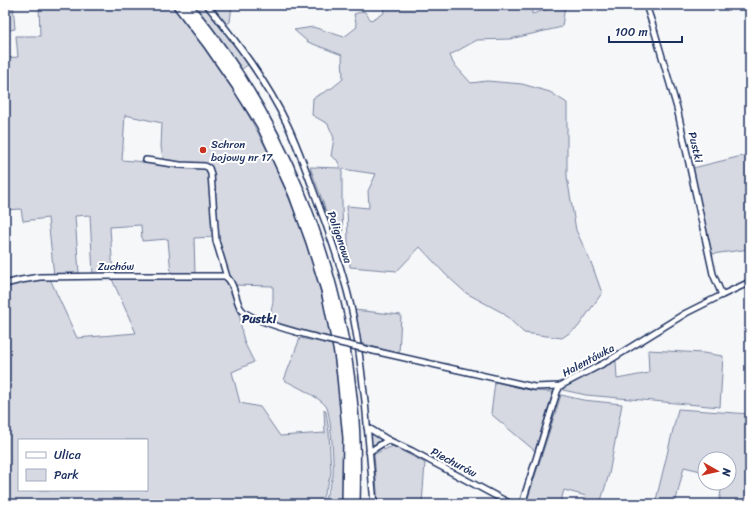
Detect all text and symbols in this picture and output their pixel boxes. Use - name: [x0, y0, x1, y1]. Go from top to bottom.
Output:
- scale bar: [609, 18, 682, 44]
- text: 100 m: [615, 21, 648, 43]
- street label: Pustki: [683, 130, 709, 165]
- place label: Schron bojowy nr 17: [211, 135, 273, 167]
- marker: Schron bojowy nr 17: [198, 145, 208, 155]
- street label: Poligonowa: [322, 208, 357, 266]
- street label: Zuchów: [98, 257, 135, 276]
- district label: Pustki: [242, 308, 277, 330]
- street label: Halentówka: [559, 338, 618, 382]
- legend: [18, 439, 148, 491]
- street label: Piechurów: [427, 442, 481, 483]
- text: Ulica: [54, 444, 82, 466]
- north arrow: [697, 451, 737, 491]
- text: Park: [54, 464, 79, 486]
- text: N: [716, 466, 736, 478]

